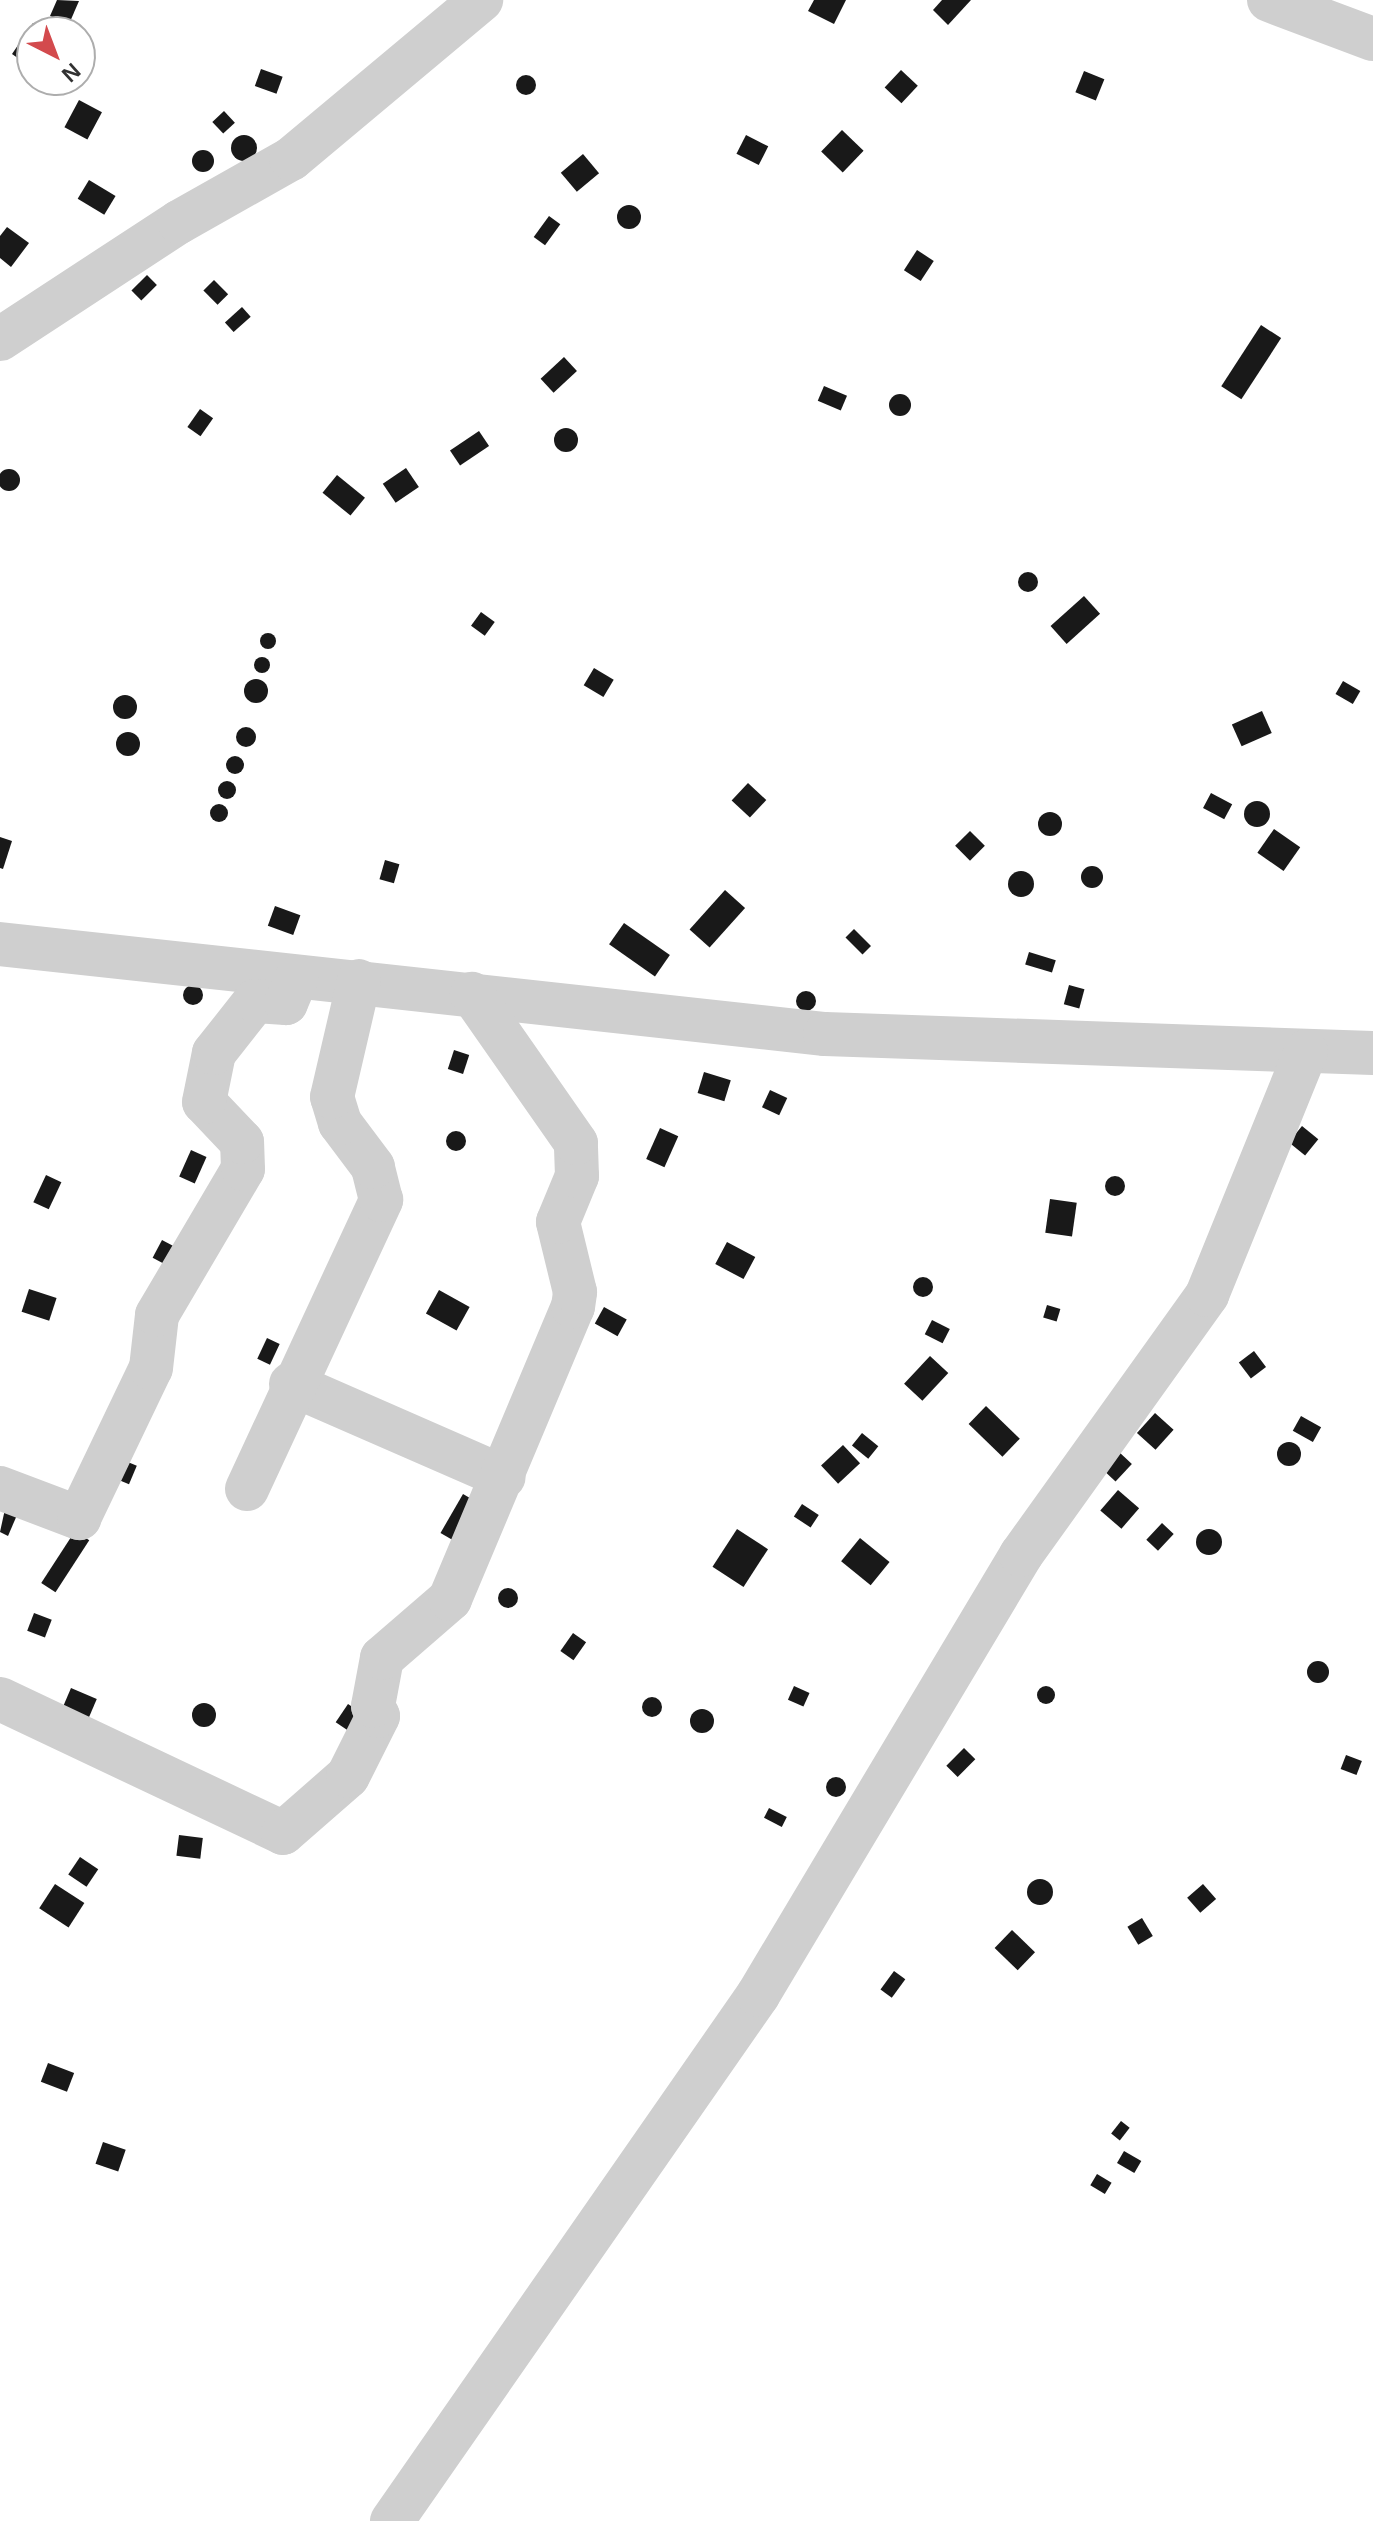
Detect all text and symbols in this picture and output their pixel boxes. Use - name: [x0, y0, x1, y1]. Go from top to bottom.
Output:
- north arrow: [16, 16, 96, 96]
- text: N: [57, 58, 85, 87]

